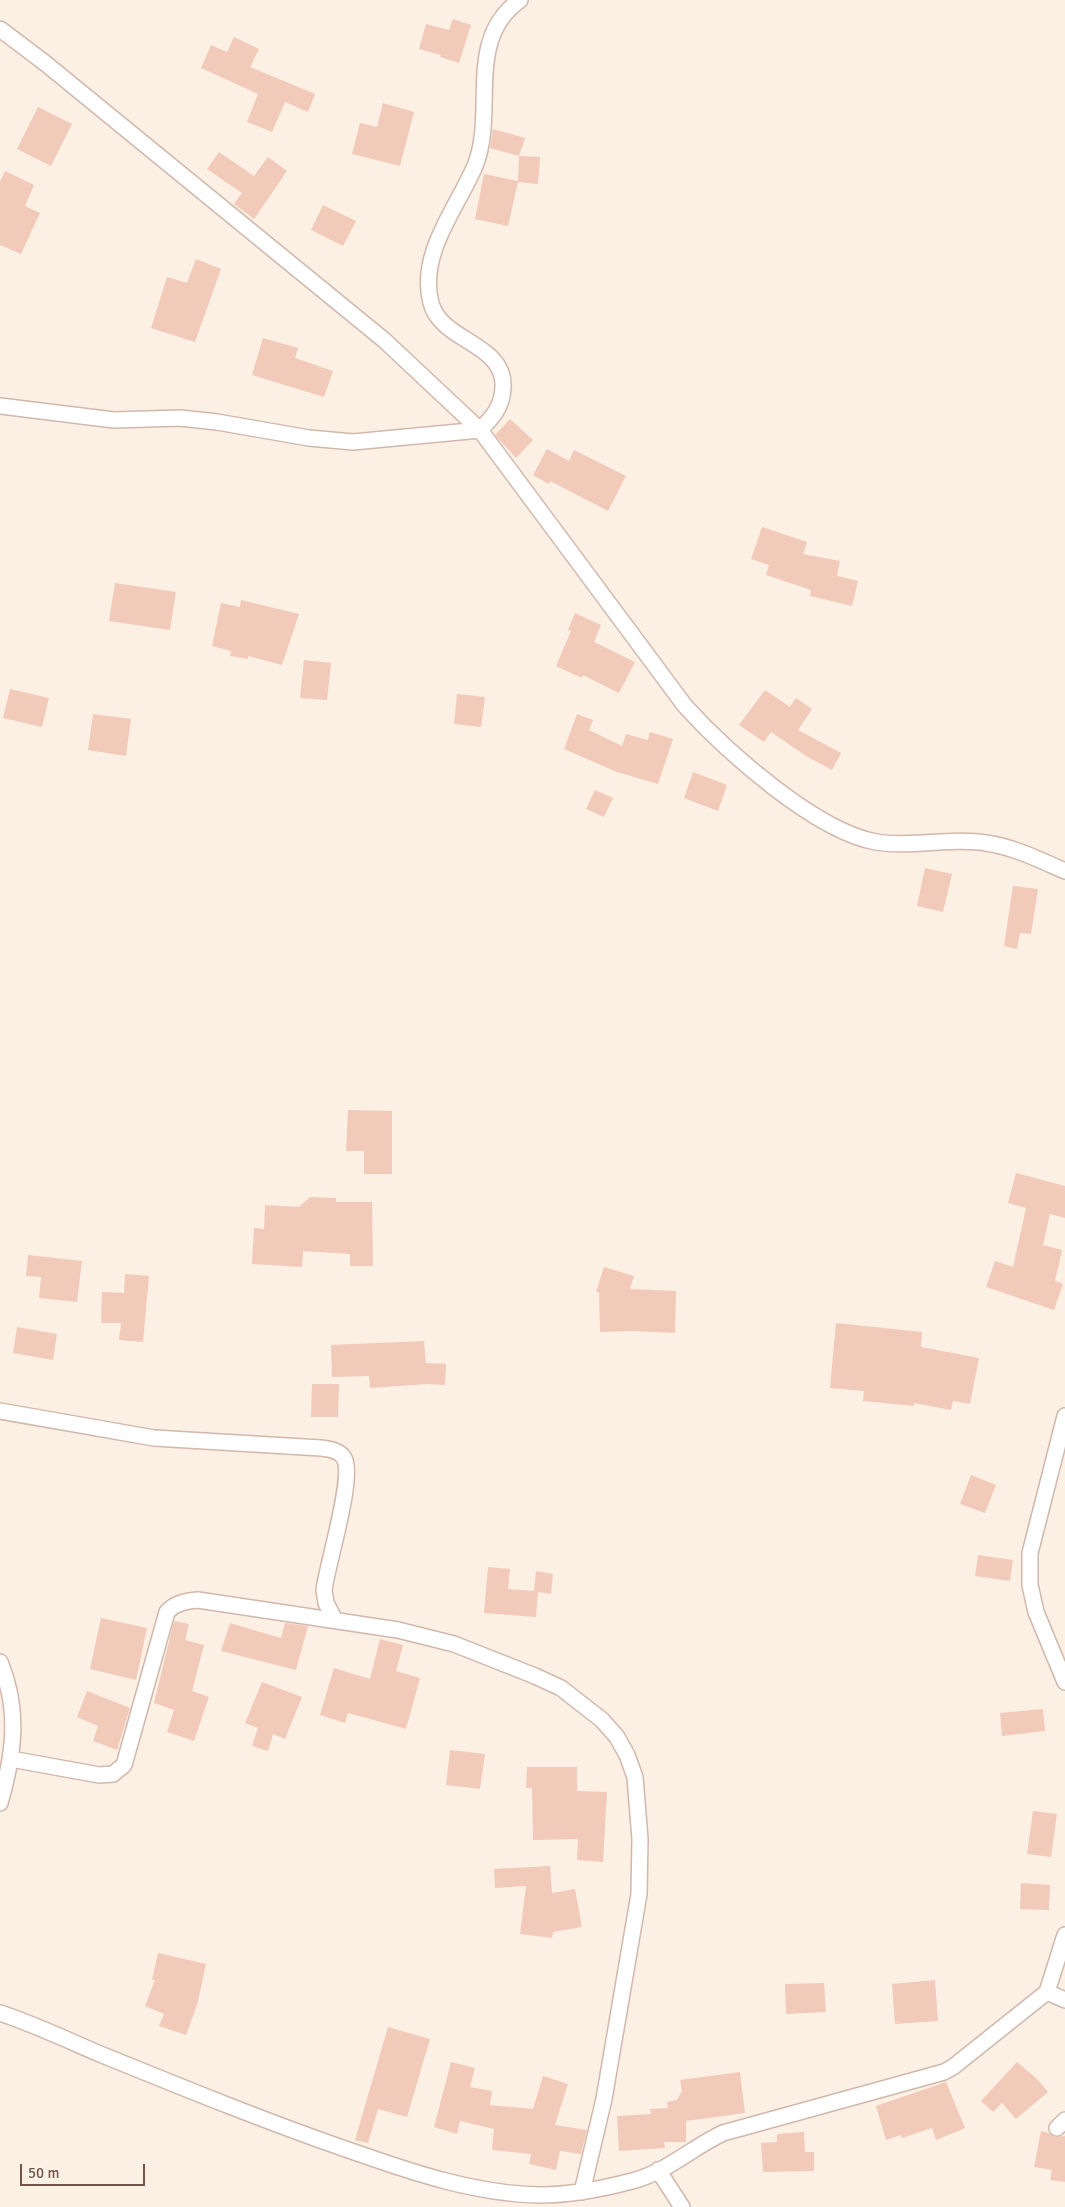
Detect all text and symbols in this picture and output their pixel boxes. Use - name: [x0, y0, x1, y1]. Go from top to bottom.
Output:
- scale bar: [22, 2154, 148, 2186]
- text: 50 m: [28, 2164, 59, 2182]

